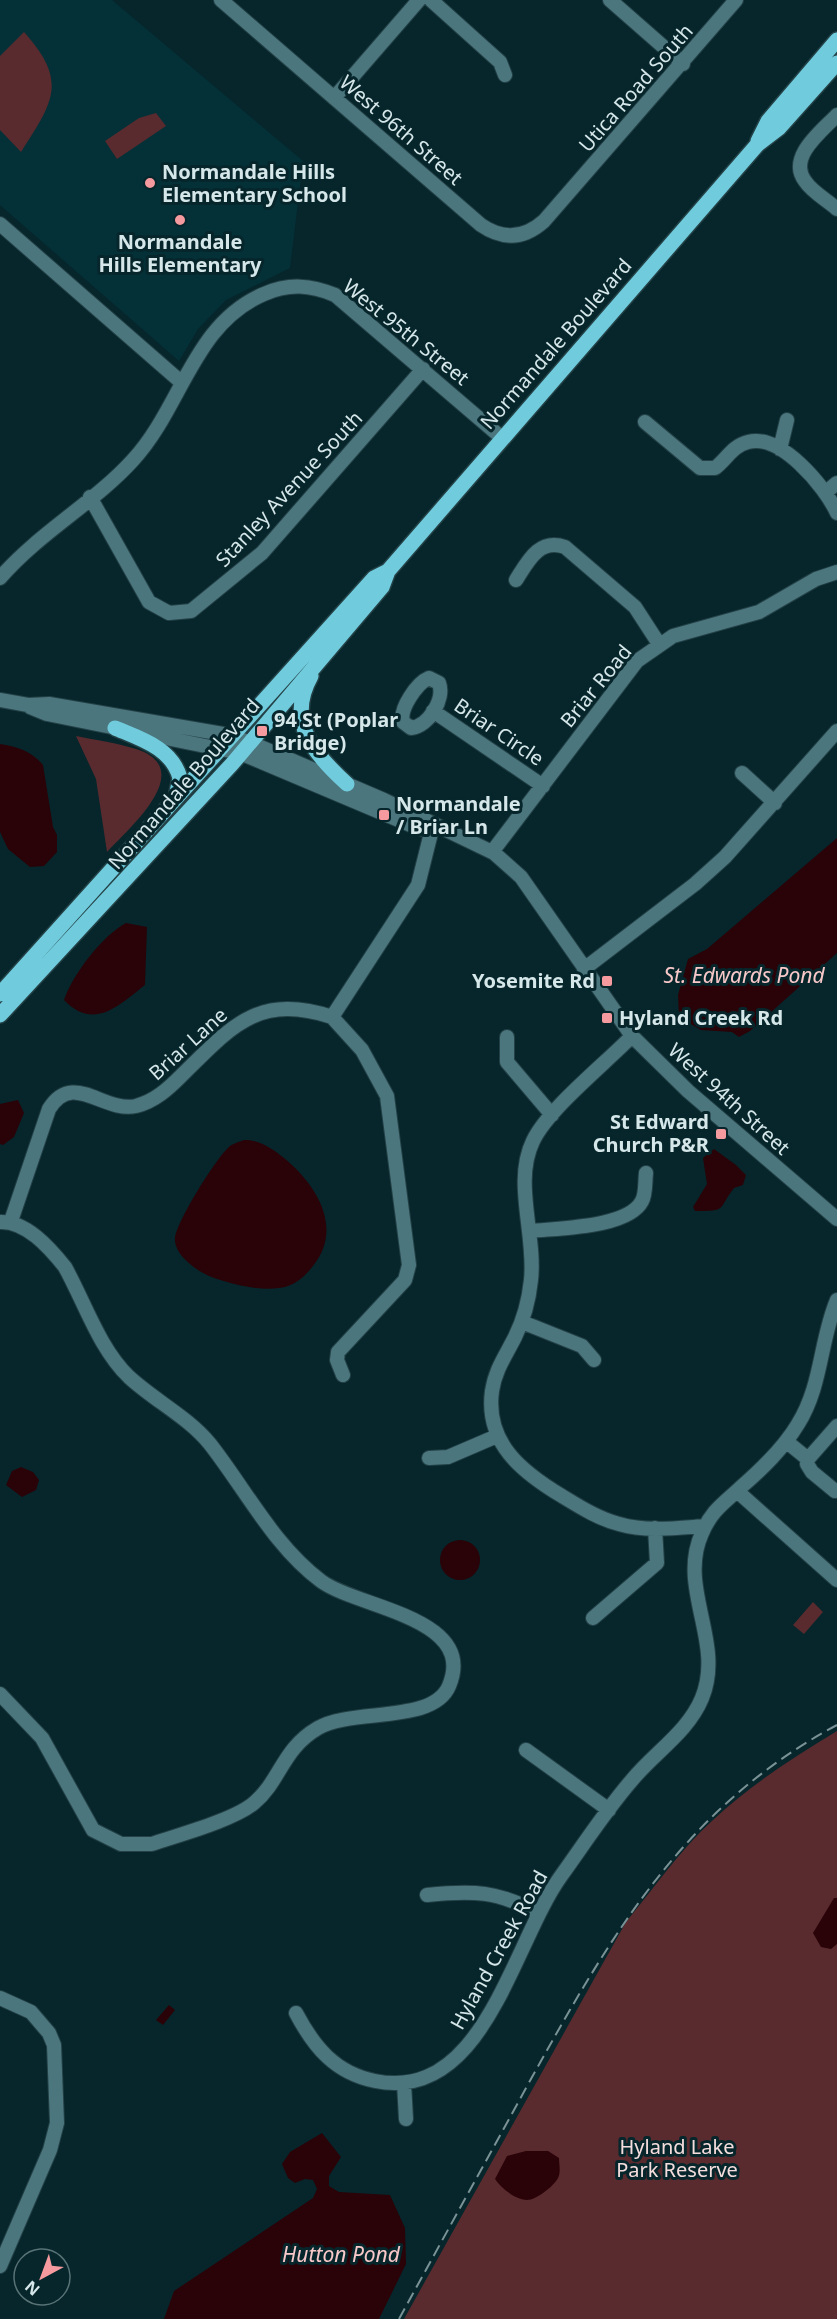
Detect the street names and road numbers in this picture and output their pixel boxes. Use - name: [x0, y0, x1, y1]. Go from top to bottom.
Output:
- street label: Utica Road South: [573, 18, 699, 157]
- street label: West 96th Street: [334, 69, 469, 191]
- street label: Normandale Boulevard: [474, 253, 637, 435]
- street label: West 95th Street: [338, 272, 475, 391]
- street label: Stanley Avenue South: [209, 405, 368, 572]
- street label: Briar Road: [554, 639, 637, 733]
- street label: Briar Circle: [449, 692, 549, 772]
- street label: Normandale Boulevard: [102, 693, 265, 875]
- street label: Briar Lane: [143, 1001, 233, 1086]
- street label: West 94th Street: [663, 1037, 796, 1161]
- street label: Hyland Creek Road: [444, 1865, 554, 2034]

